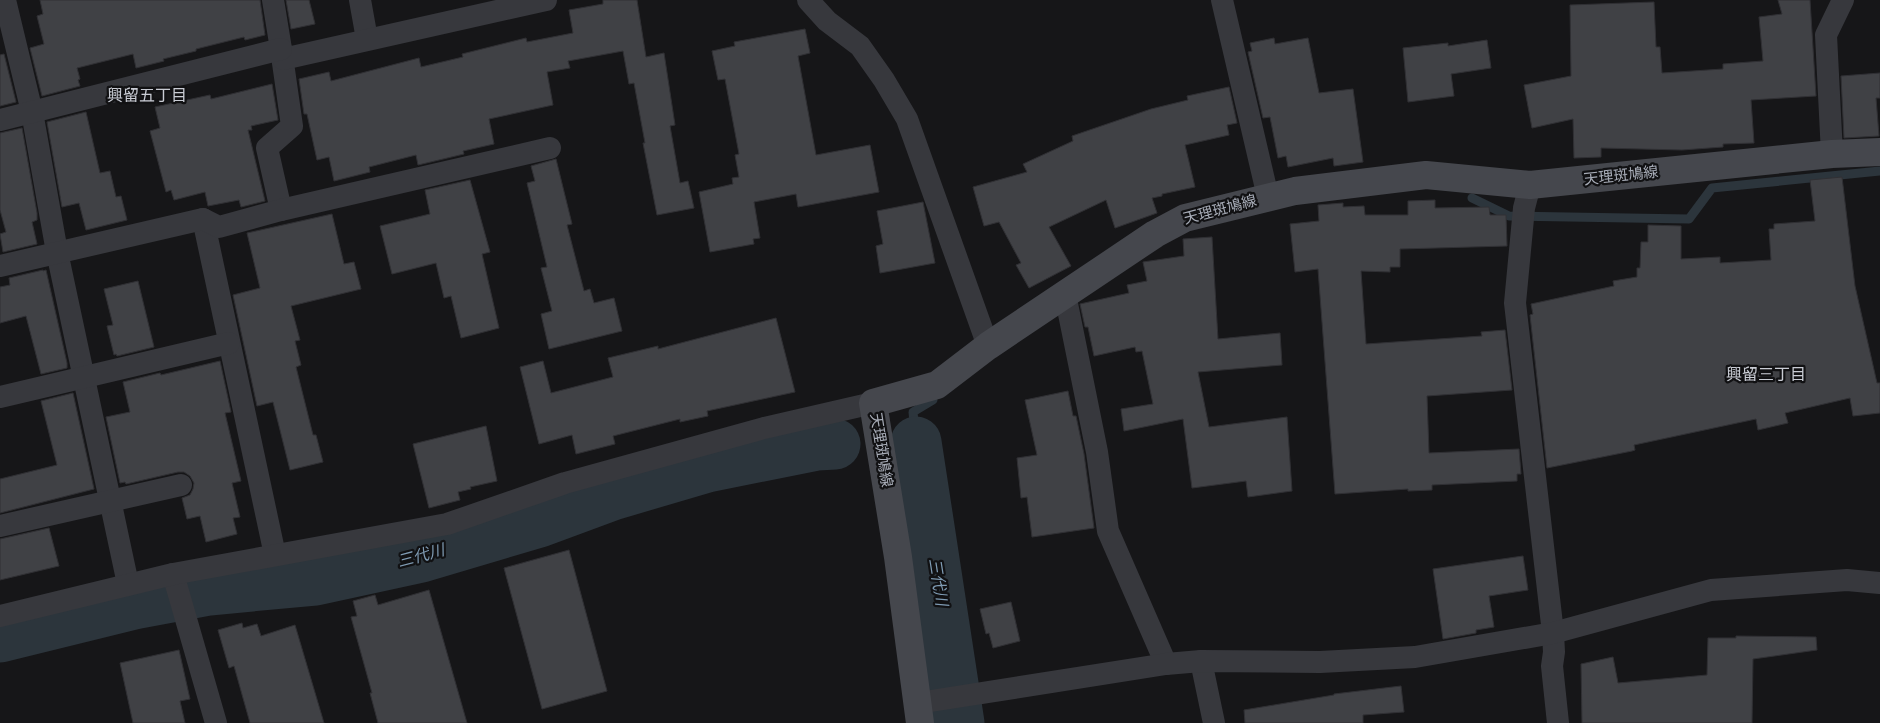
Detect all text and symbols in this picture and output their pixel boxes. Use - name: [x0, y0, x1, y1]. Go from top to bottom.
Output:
- district label: 興留五丁目: [107, 85, 187, 107]
- street label: 天理斑鳩線: [1583, 162, 1659, 190]
- street label: 天理斑鳩線: [1181, 190, 1259, 230]
- district label: 興留三丁目: [1726, 364, 1806, 386]
- street label: 天理斑鳩線: [865, 411, 897, 489]
- water label: 三代川: [395, 539, 449, 573]
- water label: 三代川: [923, 557, 953, 609]

